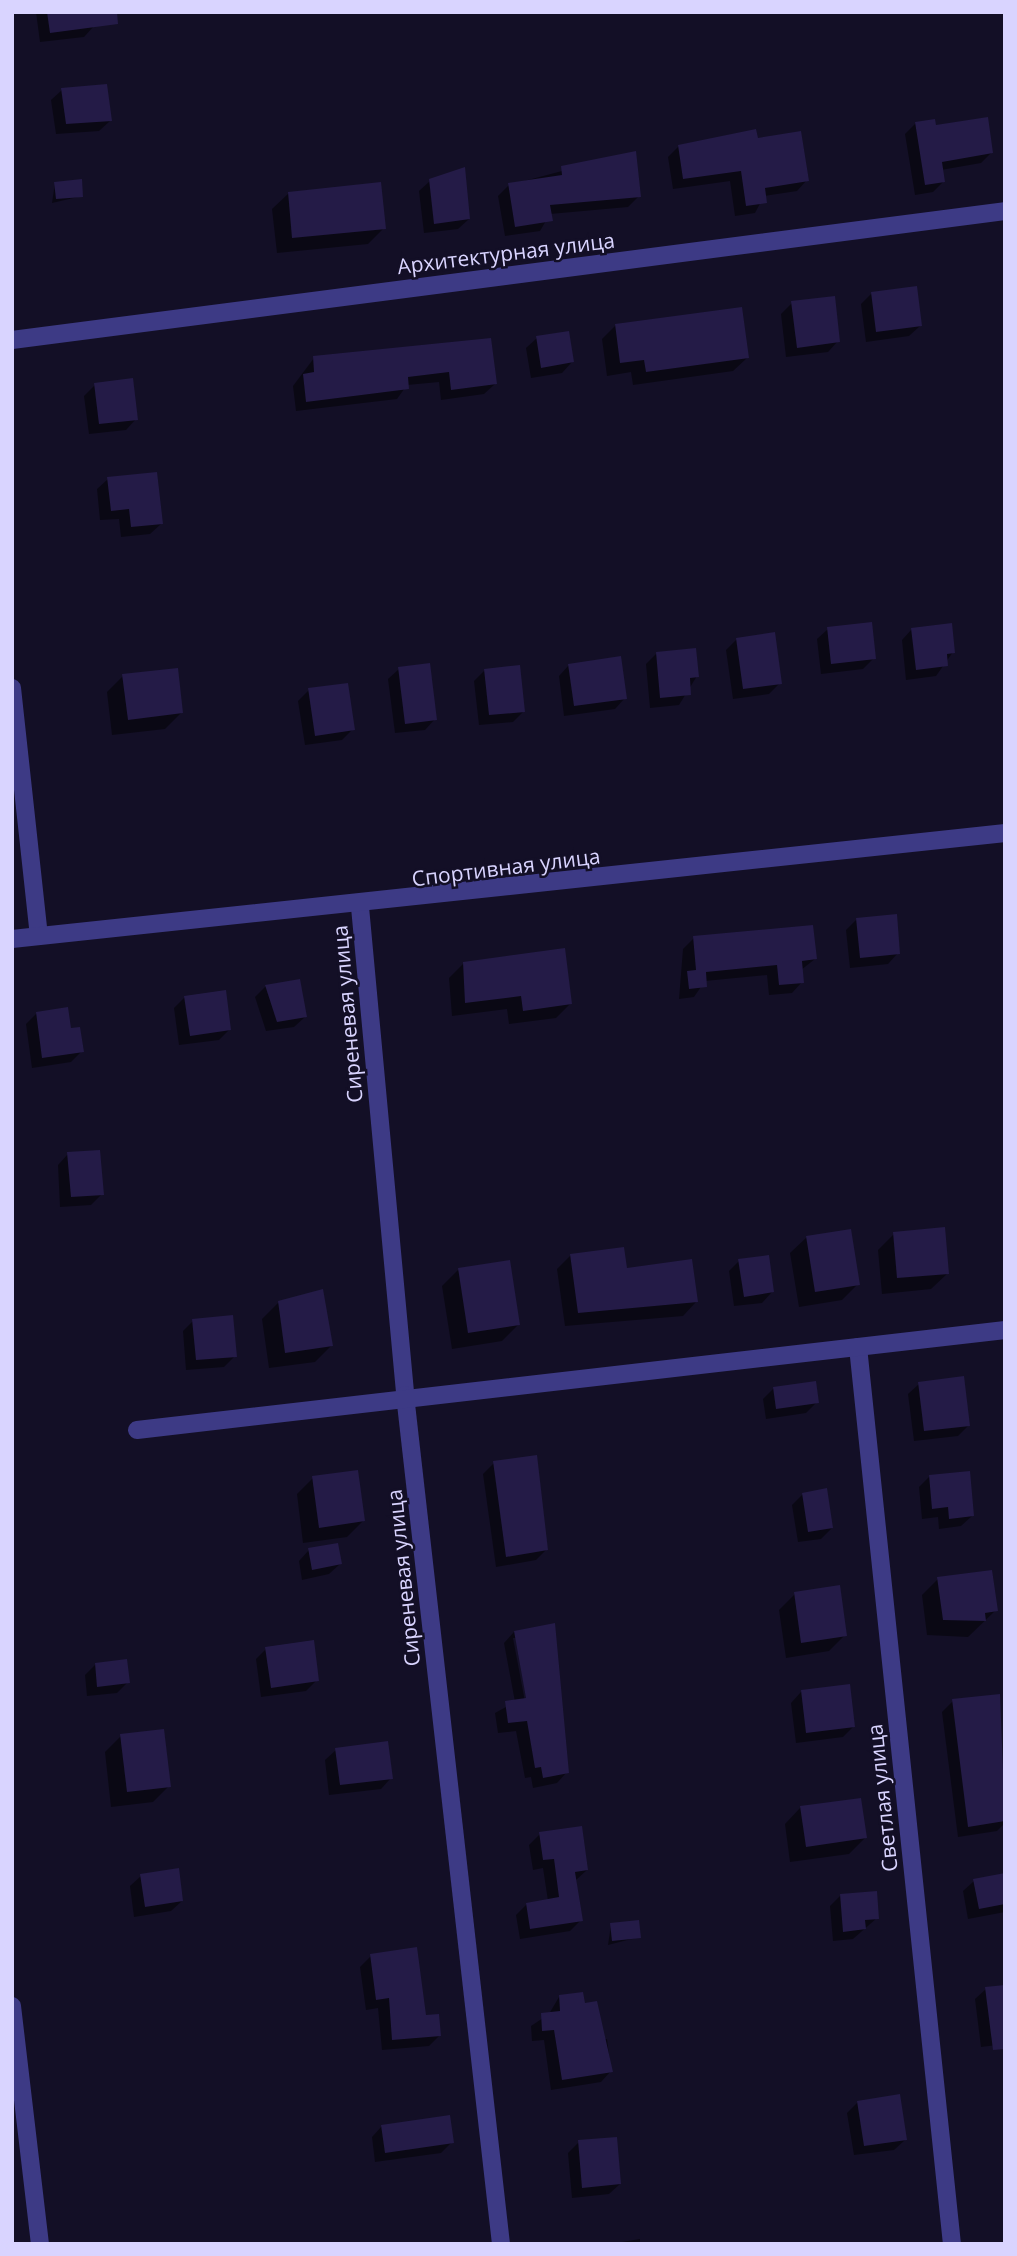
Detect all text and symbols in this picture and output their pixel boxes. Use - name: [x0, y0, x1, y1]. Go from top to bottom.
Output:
- street label: Архитектурная улица: [396, 227, 616, 279]
- street label: Спортивная улица: [410, 843, 602, 891]
- street label: Сиреневая улица: [327, 924, 367, 1104]
- street label: Сиреневая улица: [381, 1488, 425, 1668]
- street label: Светлая улица: [862, 1723, 902, 1873]

